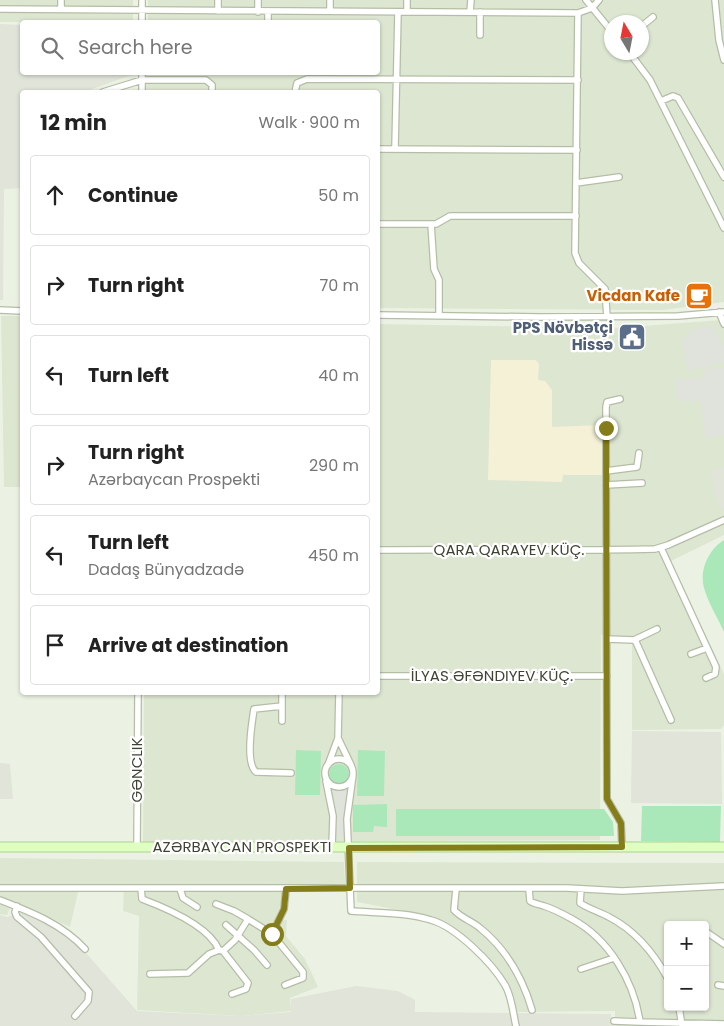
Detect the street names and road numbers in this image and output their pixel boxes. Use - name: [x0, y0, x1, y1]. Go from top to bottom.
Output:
- street label: QARA QARAYEV KÜÇ.: [434, 539, 584, 560]
- street label: İLYAS ƏFƏNDIYEV KÜÇ.: [411, 665, 573, 686]
- street label: GƏNCLIK: [126, 738, 147, 802]
- street label: AZƏRBAYCAN PROSPEKTI: [152, 836, 332, 857]

